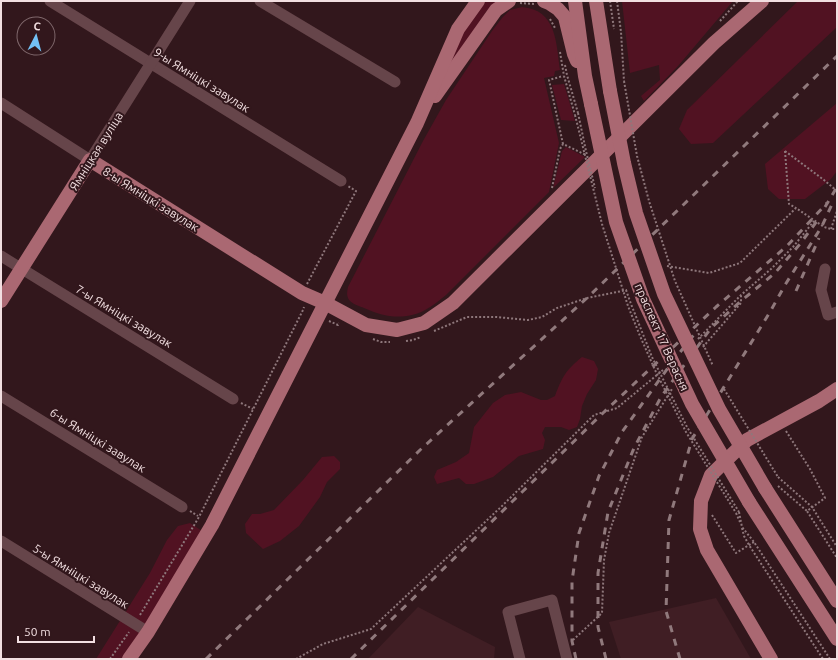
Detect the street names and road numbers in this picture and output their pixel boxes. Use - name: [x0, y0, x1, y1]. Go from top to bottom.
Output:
- street label: 9-ы Ямніцкі завулак: [152, 45, 252, 115]
- street label: Ямніцкая вуліца: [67, 109, 125, 193]
- street label: 8-ы Ямніцкі завулак: [101, 164, 201, 234]
- street label: праспект 17 Верасня: [632, 281, 692, 393]
- street label: 7-ы Ямніцкі завулак: [73, 282, 175, 350]
- street label: 6-ы Ямніцкі завулак: [48, 405, 148, 475]
- street label: 5-ы Ямніцкі завулак: [31, 541, 131, 611]

